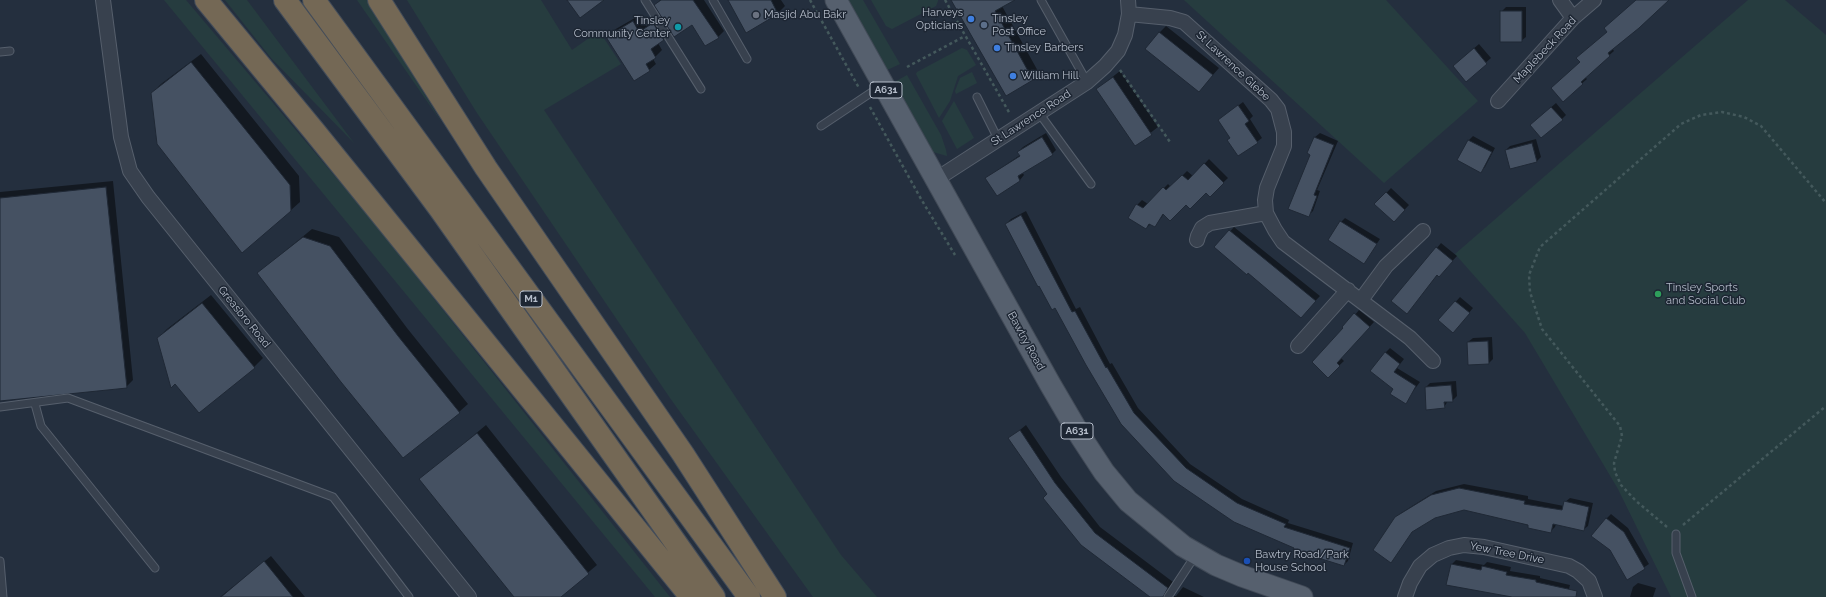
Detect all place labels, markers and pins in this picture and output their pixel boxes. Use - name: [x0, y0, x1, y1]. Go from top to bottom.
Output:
- place label: Harveys Opticians: [916, 6, 963, 32]
- place label: Masjid Abu Bakr: [764, 8, 846, 22]
- marker: Masjid Abu Bakr: [751, 10, 761, 20]
- place label: Tinsley Post Office: [992, 12, 1046, 38]
- place label: Tinsley Community Center: [574, 14, 670, 40]
- marker: Harveys Opticians: [966, 14, 976, 24]
- marker: Tinsley Post Office: [979, 20, 989, 30]
- marker: Tinsley Community Center: [673, 22, 683, 32]
- place label: Tinsley Barbers: [1005, 41, 1083, 55]
- marker: Tinsley Barbers: [992, 43, 1002, 53]
- place label: William Hill: [1021, 69, 1079, 83]
- marker: William Hill: [1008, 71, 1018, 81]
- place label: Tinsley Sports and Social Club: [1666, 281, 1745, 307]
- marker: Tinsley Sports and Social Club: [1653, 289, 1663, 299]
- place label: Bawtry Road/Park House School: [1255, 548, 1349, 574]
- marker: Bawtry Road/Park House School: [1242, 556, 1252, 566]

